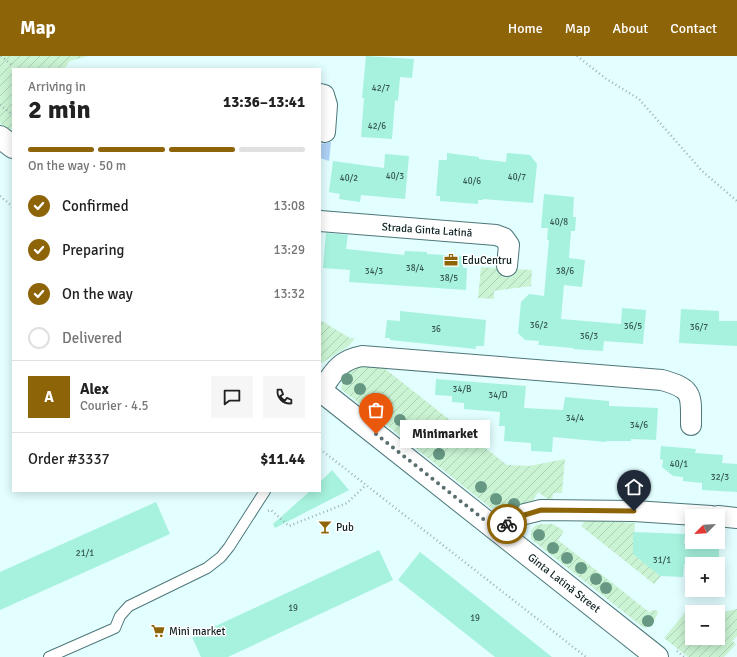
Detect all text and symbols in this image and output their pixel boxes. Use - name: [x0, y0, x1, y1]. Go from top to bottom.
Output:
- text: Map: [20, 16, 56, 40]
- text: Home: [508, 20, 543, 37]
- text: Map: [565, 20, 590, 37]
- text: About: [612, 20, 648, 37]
- text: Contact: [670, 20, 717, 37]
- text: Arriving in: [28, 79, 86, 95]
- house number: 42/7: [372, 83, 390, 94]
- text: 13:36–13:41: [223, 93, 305, 111]
- text: 2 min: [28, 94, 91, 126]
- house number: 42/6: [368, 121, 386, 132]
- text: On the way · 50 m: [28, 158, 126, 174]
- house number: 40/3: [386, 171, 404, 182]
- house number: 40/7: [508, 172, 526, 183]
- house number: 40/2: [340, 173, 358, 184]
- house number: 40/6: [463, 176, 481, 187]
- icon: check: [28, 195, 50, 217]
- text: Confirmed: [62, 197, 129, 215]
- text: 13:08: [273, 198, 305, 214]
- house number: 40/8: [550, 217, 568, 228]
- street label: Strada Ginta Latină: [381, 220, 473, 240]
- icon: check: [28, 239, 50, 261]
- text: Preparing: [62, 241, 125, 259]
- text: 13:29: [273, 242, 305, 258]
- office icon: EduCentru: [443, 252, 459, 268]
- place label: EduCentru: [462, 254, 512, 267]
- house number: 38/4: [406, 263, 424, 274]
- house number: 34/3: [365, 266, 383, 277]
- house number: 38/6: [556, 266, 574, 277]
- house number: 38/5: [440, 273, 458, 284]
- icon: check: [28, 283, 50, 305]
- text: On the way: [62, 285, 133, 303]
- text: 13:32: [273, 286, 305, 302]
- house number: 36/2: [530, 320, 548, 331]
- house number: 36/5: [624, 321, 642, 332]
- house number: 36/7: [690, 322, 708, 333]
- house number: 36: [431, 324, 441, 335]
- text: Delivered: [62, 329, 122, 347]
- house number: 36/3: [580, 331, 598, 342]
- button: chat: [211, 376, 253, 418]
- button: phone: [263, 376, 305, 418]
- text: Alex: [80, 380, 109, 398]
- house number: 34/B: [453, 384, 471, 395]
- text: A: [44, 388, 54, 406]
- house number: 34/D: [488, 390, 508, 401]
- pin: [359, 393, 393, 434]
- text: Courier · 4.5: [80, 398, 149, 414]
- icon: bag: [365, 399, 387, 421]
- house number: 34/4: [566, 413, 584, 424]
- callout: Minimarket: [400, 420, 490, 448]
- house number: 34/6: [630, 420, 648, 431]
- text: Minimarket: [412, 426, 478, 442]
- text: Order #3337: [28, 450, 110, 468]
- text: $11.44: [260, 450, 305, 468]
- house number: 40/1: [670, 459, 688, 470]
- pin: [617, 470, 651, 511]
- house number: 32/3: [711, 472, 729, 483]
- icon: home: [623, 476, 645, 498]
- courier: [487, 504, 527, 544]
- north arrow: [685, 509, 725, 549]
- map controls: [685, 509, 725, 645]
- icon: bike: [496, 513, 518, 535]
- bar icon: Pub: [317, 519, 333, 535]
- place label: Pub: [336, 521, 354, 534]
- house number: 21/1: [76, 548, 94, 559]
- street label: Ginta Latină Street: [525, 551, 603, 615]
- house number: 31/1: [653, 555, 671, 566]
- button: +: [685, 557, 725, 597]
- house number: 19: [288, 603, 298, 614]
- button: −: [685, 605, 725, 645]
- house number: 19: [470, 613, 480, 624]
- supermarket icon: Mini market: [150, 623, 166, 639]
- place label: Mini market: [169, 625, 225, 638]

